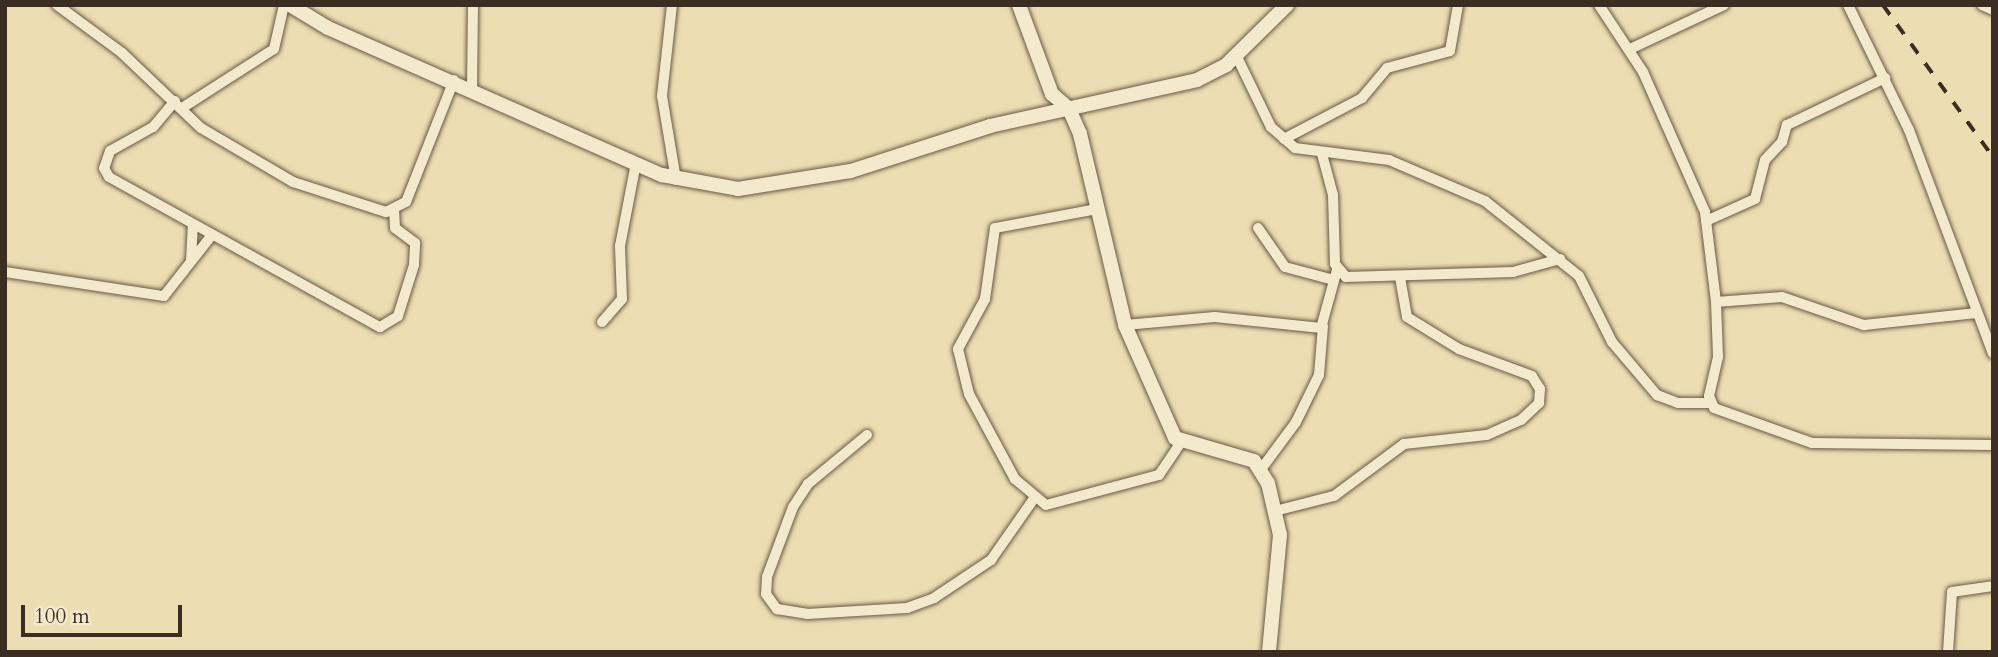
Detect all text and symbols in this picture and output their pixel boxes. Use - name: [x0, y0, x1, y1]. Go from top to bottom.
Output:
- scale bar: [24, 590, 186, 634]
- text: 100 m: [34, 602, 90, 631]

